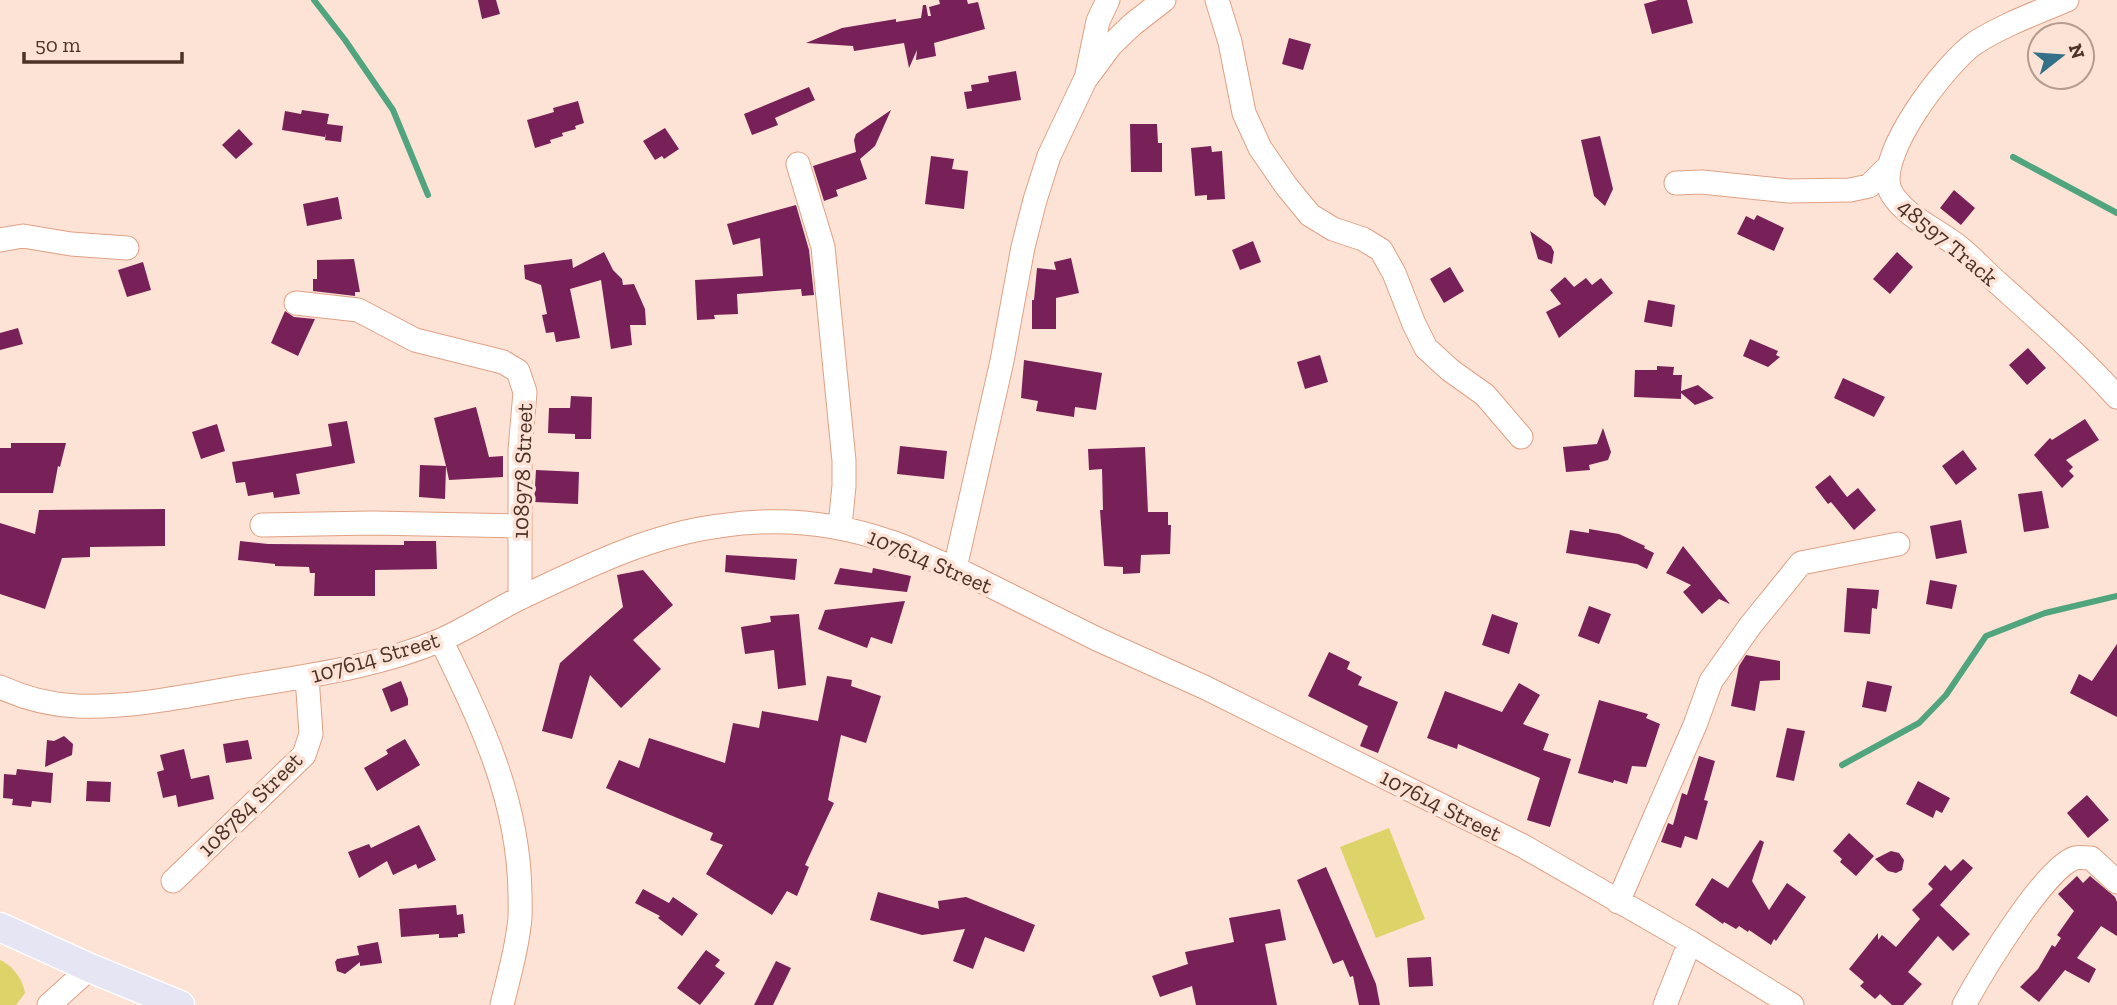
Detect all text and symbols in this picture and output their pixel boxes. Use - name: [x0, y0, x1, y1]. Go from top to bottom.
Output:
- scale bar: [24, 21, 182, 65]
- north arrow: [2026, 21, 2096, 91]
- text: 50 m: [35, 32, 81, 57]
- text: N: [2064, 41, 2090, 61]
- street label: 48597 Track: [1892, 192, 2004, 292]
- street label: 108978 Street: [506, 402, 538, 539]
- street label: 107614 Street: [864, 522, 997, 600]
- street label: 107614 Street: [308, 625, 443, 689]
- street label: 108784 Street: [192, 746, 308, 862]
- street label: 107614 Street: [1376, 763, 1507, 848]

